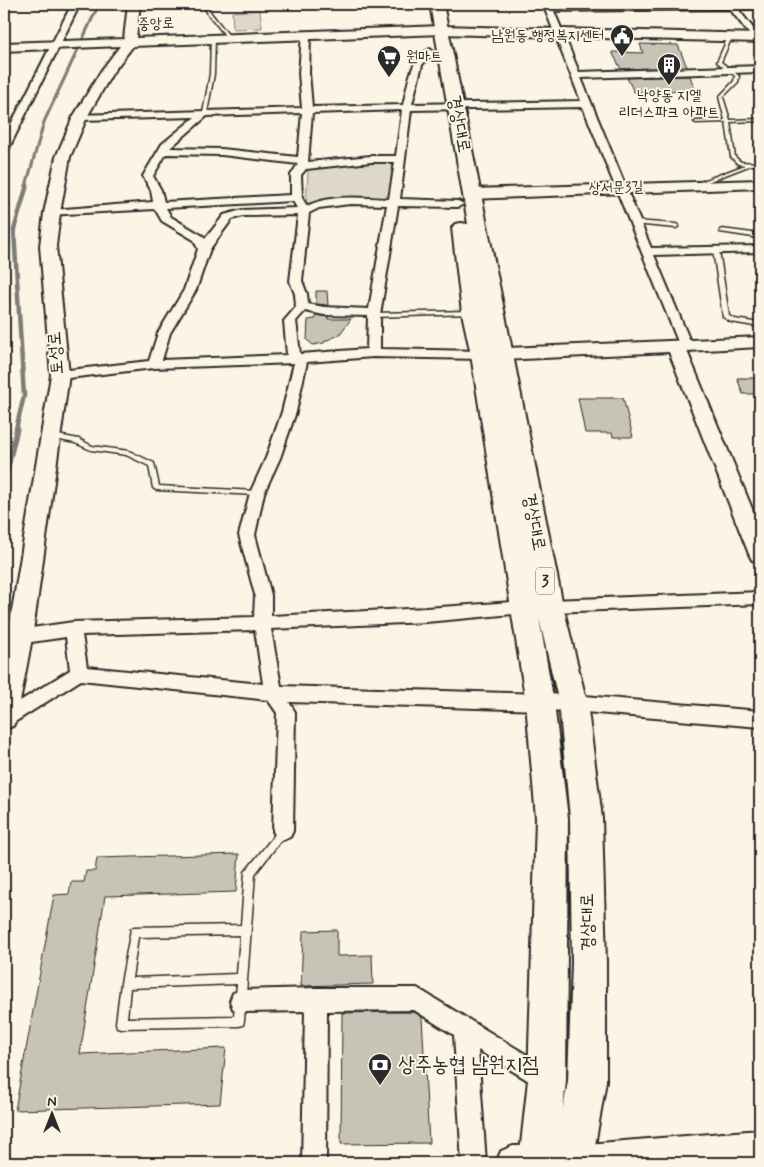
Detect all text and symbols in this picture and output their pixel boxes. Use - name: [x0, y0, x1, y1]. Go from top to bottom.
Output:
- street label: 중앙로: [138, 13, 174, 35]
- public building icon: 남원동 행정복지센터: [609, 23, 635, 57]
- place label: 남원동 행정복지센터: [491, 26, 604, 46]
- supermarket icon: 원마트: [376, 44, 402, 78]
- place label: 원마트: [406, 47, 442, 67]
- building icon: 낙양동 지엘 리더스파크 아파트: [656, 52, 682, 86]
- place label: 낙양동 지엘 리더스파크 아파트: [619, 86, 719, 123]
- street label: 경상대로: [442, 93, 476, 155]
- street label: 상서문3길: [588, 177, 644, 199]
- street label: 토성로: [43, 330, 69, 376]
- street label: 경상대로: [517, 491, 551, 553]
- road number: 3: [536, 568, 554, 594]
- street label: 경상대로: [575, 893, 601, 951]
- place label: 상주농협 남원지점: [398, 1051, 539, 1079]
- bank icon: 상주농협 남원지점: [367, 1052, 393, 1086]
- north arrow: [28, 1090, 78, 1140]
- text: N: [47, 1093, 57, 1111]

